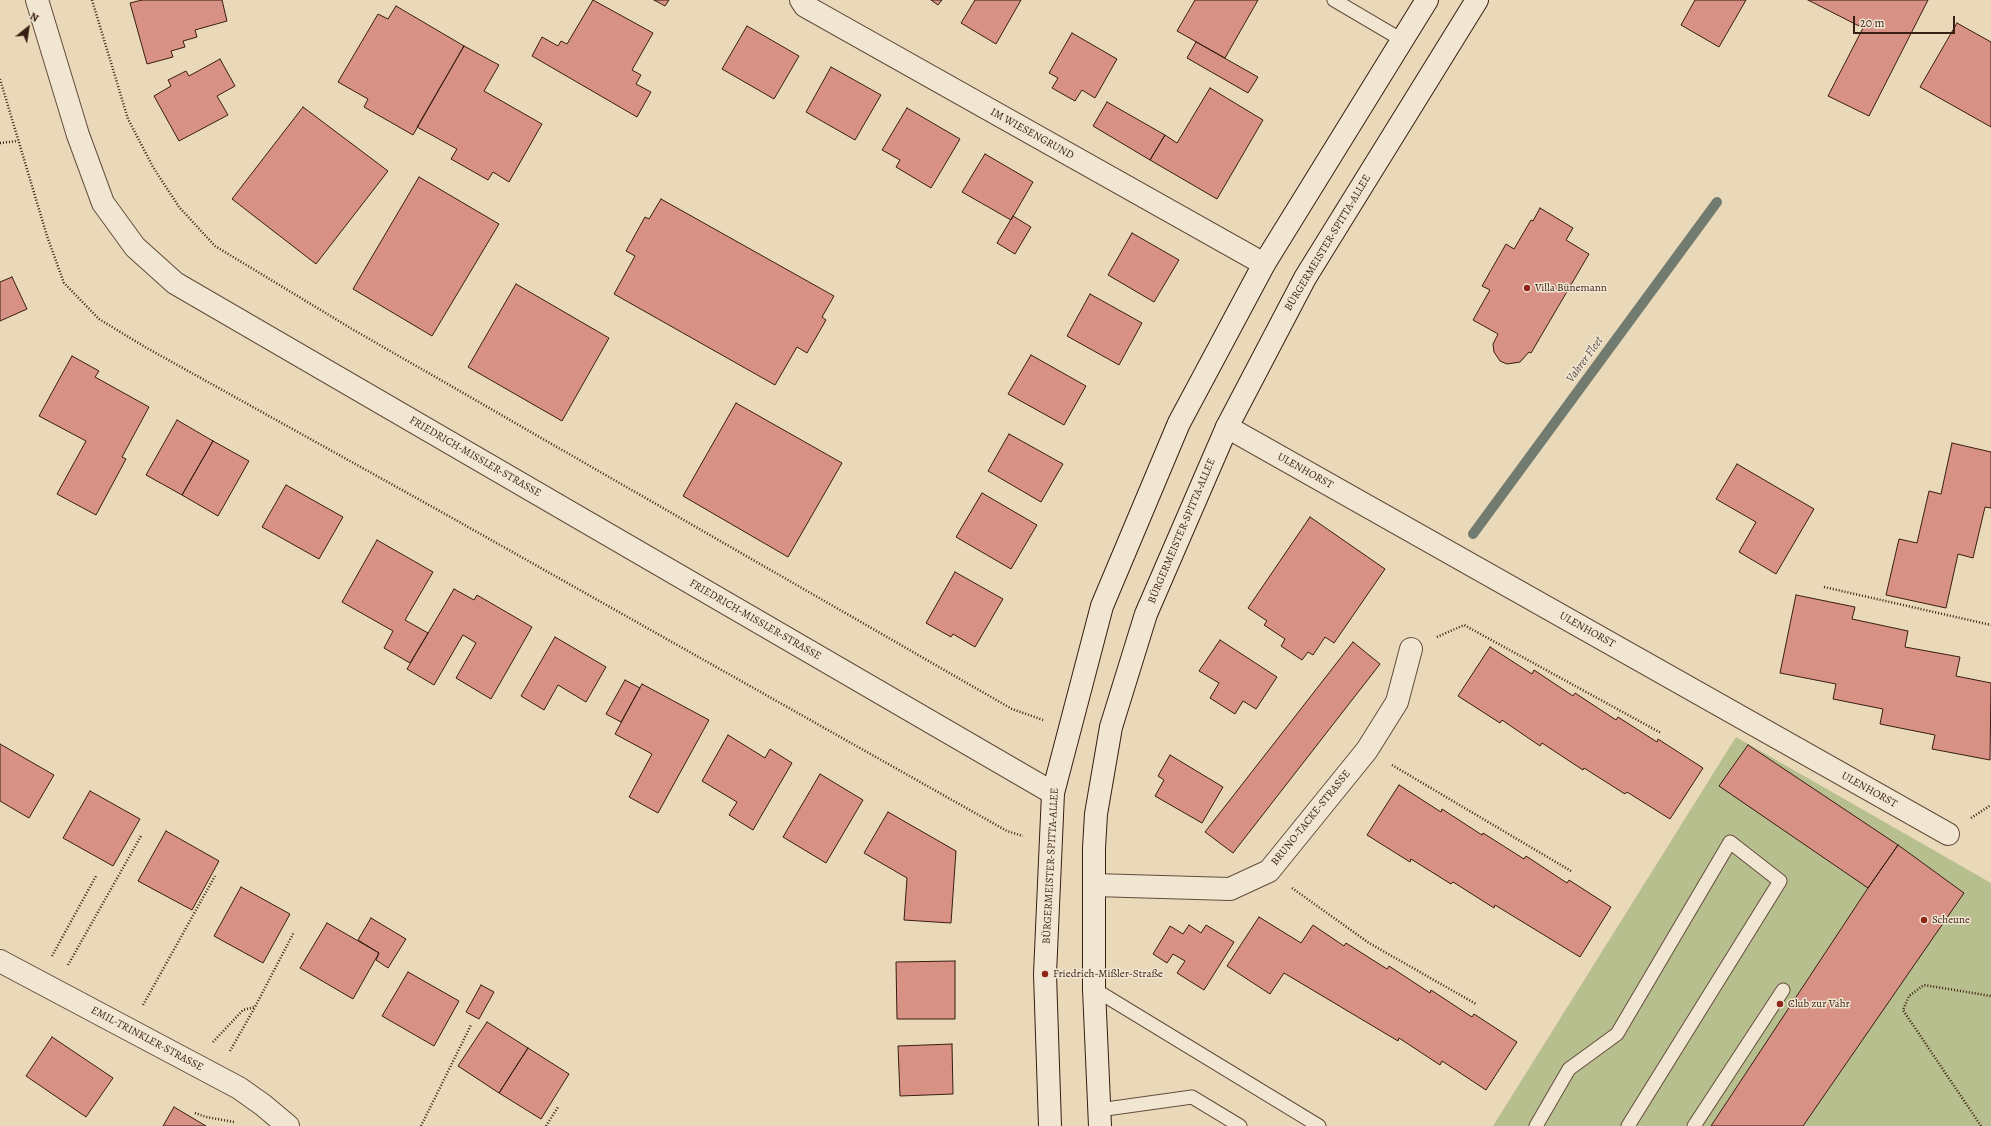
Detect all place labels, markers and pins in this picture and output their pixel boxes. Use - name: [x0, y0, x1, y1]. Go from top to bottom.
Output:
- place label: Villa Bünemann: [1535, 281, 1607, 295]
- marker: Villa Bünemann: [1522, 283, 1532, 293]
- place label: Scheune: [1932, 913, 1970, 927]
- marker: Scheune: [1919, 915, 1929, 925]
- place label: Friedrich-Mißler-Straße: [1053, 967, 1163, 981]
- marker: Friedrich-Mißler-Straße: [1040, 969, 1050, 979]
- place label: Club zur Vahr: [1788, 997, 1850, 1011]
- marker: Club zur Vahr: [1775, 999, 1785, 1009]

